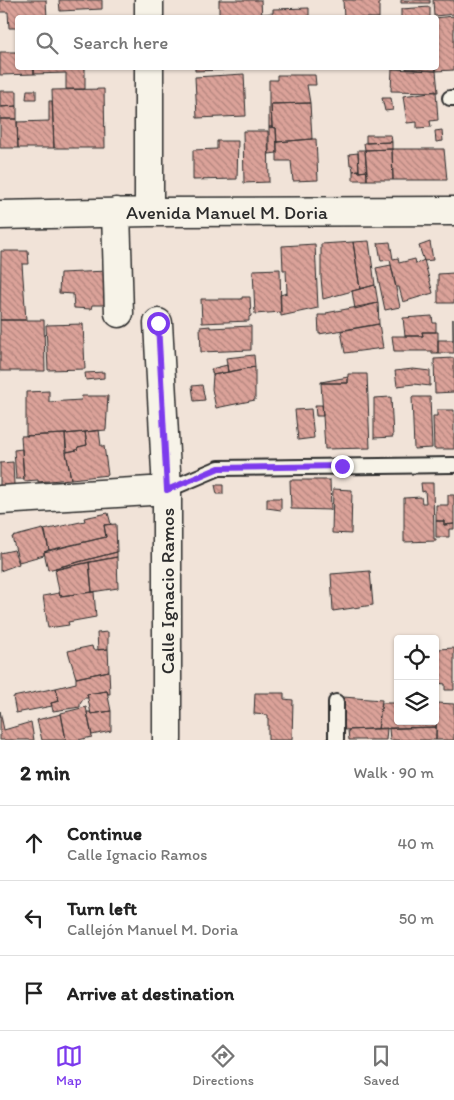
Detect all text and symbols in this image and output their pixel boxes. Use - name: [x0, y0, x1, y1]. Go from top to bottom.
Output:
- search box: [15, 15, 439, 70]
- icon: search: [33, 29, 61, 57]
- text: Search here: [73, 31, 168, 54]
- street label: Avenida Manuel M. Doria: [126, 201, 328, 224]
- route start: [147, 312, 170, 335]
- route end: [331, 455, 354, 478]
- street label: Calle Ignacio Ramos: [156, 508, 179, 674]
- map controls: [394, 635, 439, 725]
- button: locate: [394, 635, 439, 680]
- button: layers: [394, 680, 439, 725]
- text: 2 min: [20, 760, 70, 785]
- text: Walk · 90 m: [354, 763, 434, 782]
- text: Continue: [67, 822, 142, 845]
- icon: ahead: [20, 829, 48, 857]
- text: 40 m: [397, 834, 434, 853]
- text: Calle Ignacio Ramos: [67, 845, 207, 864]
- text: Turn left: [67, 897, 137, 920]
- icon: left: [20, 904, 48, 932]
- text: 50 m: [399, 909, 434, 928]
- text: Callejón Manuel M. Doria: [67, 920, 238, 939]
- icon: arrive: [20, 979, 48, 1007]
- text: Arrive at destination: [67, 982, 234, 1005]
- tab: Map: [55, 1042, 83, 1089]
- tab: Directions: [192, 1042, 254, 1089]
- tab: Saved: [363, 1042, 399, 1089]

